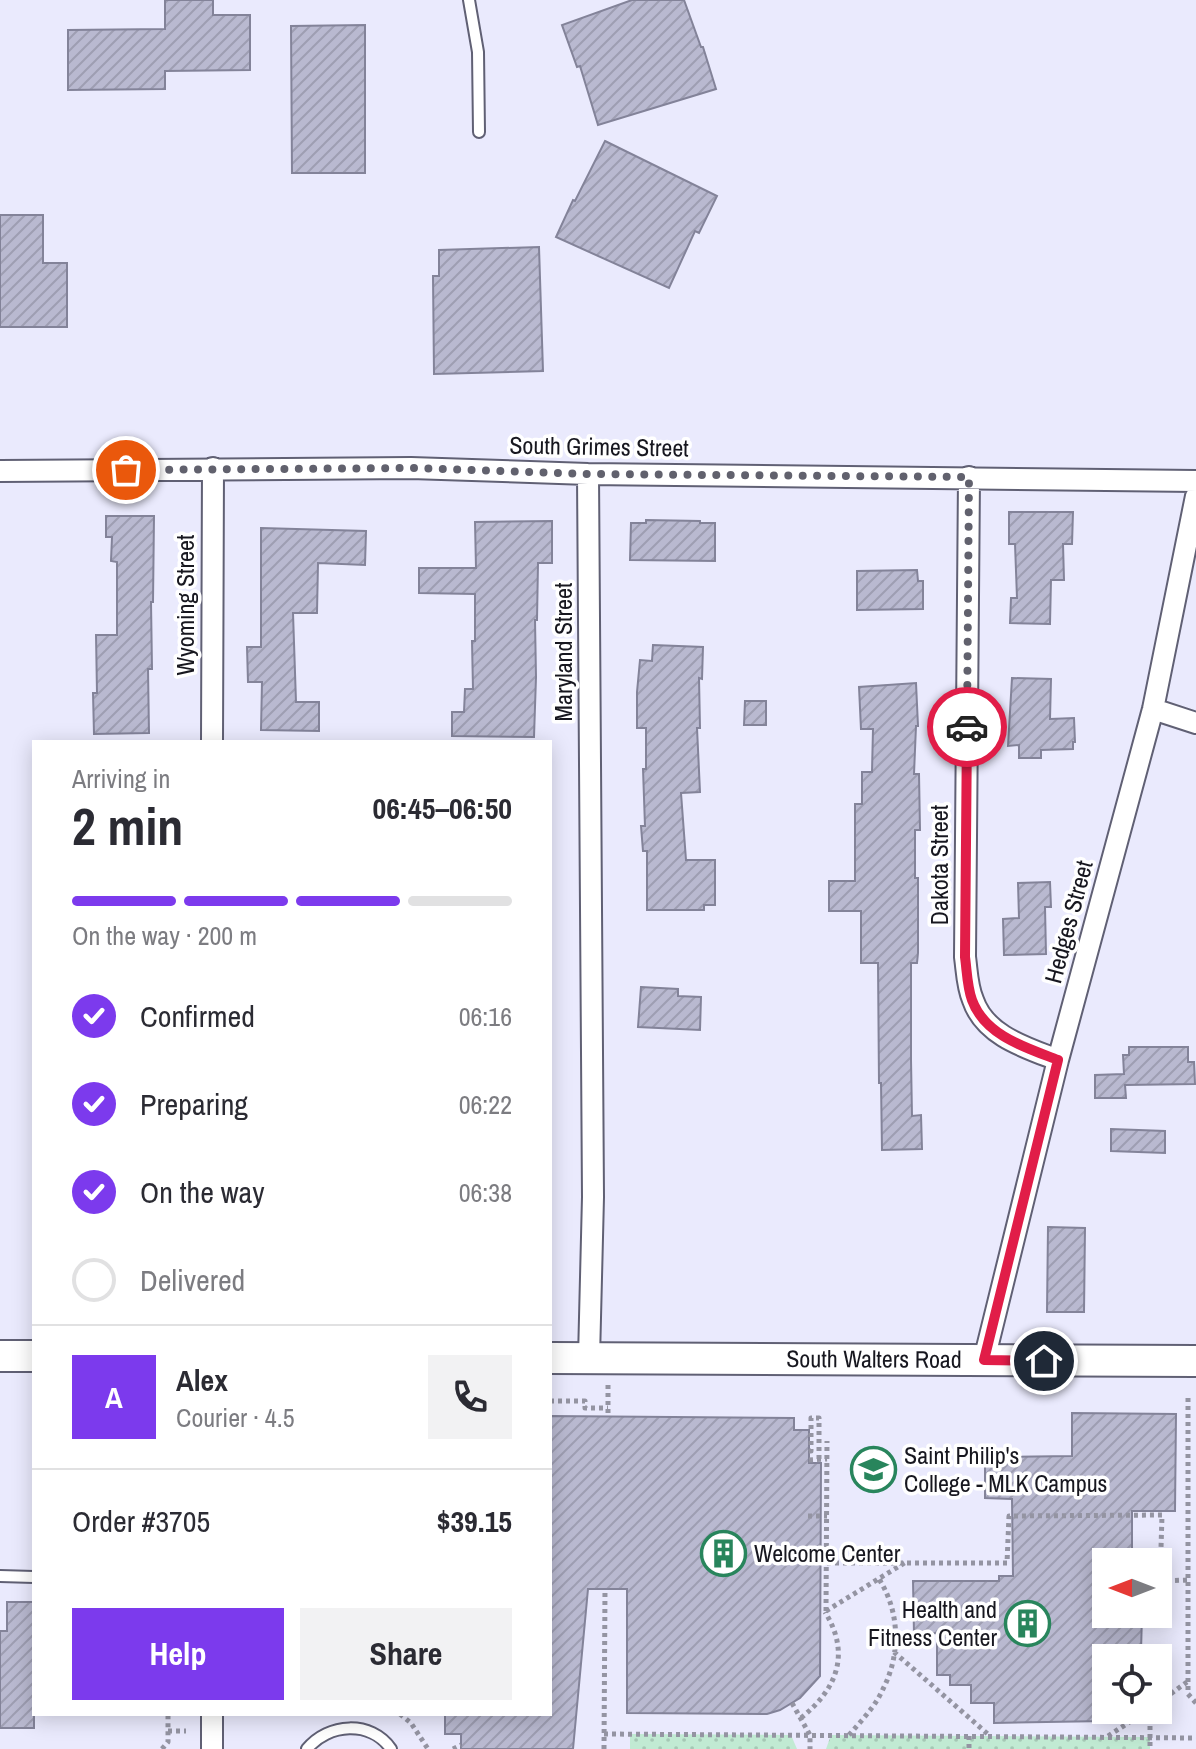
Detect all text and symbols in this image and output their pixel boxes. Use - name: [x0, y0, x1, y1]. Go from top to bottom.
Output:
- street label: South Grimes Street: [509, 428, 690, 464]
- pin: [92, 436, 160, 504]
- icon: bag: [104, 448, 148, 492]
- street label: Wyoming Street: [169, 534, 201, 675]
- street label: Maryland Street: [547, 582, 579, 721]
- courier: [927, 687, 1007, 767]
- icon: car: [945, 705, 989, 749]
- text: Arriving in: [72, 761, 170, 796]
- text: 06:45–06:50: [373, 788, 512, 828]
- text: 2 min: [72, 791, 183, 861]
- street label: Dakota Street: [923, 804, 955, 925]
- street label: Hedges Street: [1036, 856, 1100, 987]
- text: On the way · 200 m: [72, 918, 257, 953]
- icon: check: [72, 994, 116, 1038]
- text: Confirmed: [140, 996, 255, 1036]
- text: 06:16: [459, 999, 512, 1034]
- icon: check: [72, 1082, 116, 1126]
- text: Preparing: [140, 1084, 248, 1124]
- text: 06:22: [459, 1087, 512, 1122]
- icon: check: [72, 1170, 116, 1214]
- text: On the way: [140, 1172, 264, 1212]
- text: 06:38: [459, 1175, 512, 1210]
- text: Delivered: [140, 1260, 245, 1300]
- pin: [1010, 1327, 1078, 1395]
- icon: home: [1022, 1339, 1066, 1383]
- street label: South Walters Road: [786, 1342, 962, 1375]
- button: phone: [428, 1355, 512, 1439]
- text: Alex: [176, 1360, 228, 1400]
- text: A: [105, 1377, 123, 1417]
- text: Courier · 4.5: [176, 1400, 295, 1435]
- place label: Saint Philip's College - MLK Campus: [904, 1439, 1107, 1499]
- school or university icon: Saint Philip's College - MLK Campus: [849, 1446, 897, 1494]
- text: Order #3705: [72, 1501, 210, 1541]
- text: $39.15: [437, 1501, 512, 1541]
- building icon: Welcome Center: [699, 1530, 747, 1578]
- place label: Welcome Center: [754, 1537, 901, 1569]
- north arrow: [1092, 1548, 1172, 1628]
- map controls: [1092, 1548, 1172, 1724]
- place label: Health and Fitness Center: [868, 1593, 997, 1653]
- building icon: Health and Fitness Center: [1004, 1600, 1052, 1648]
- button: Help: [72, 1608, 284, 1700]
- button: Share: [300, 1608, 512, 1700]
- button: locate: [1092, 1644, 1172, 1724]

